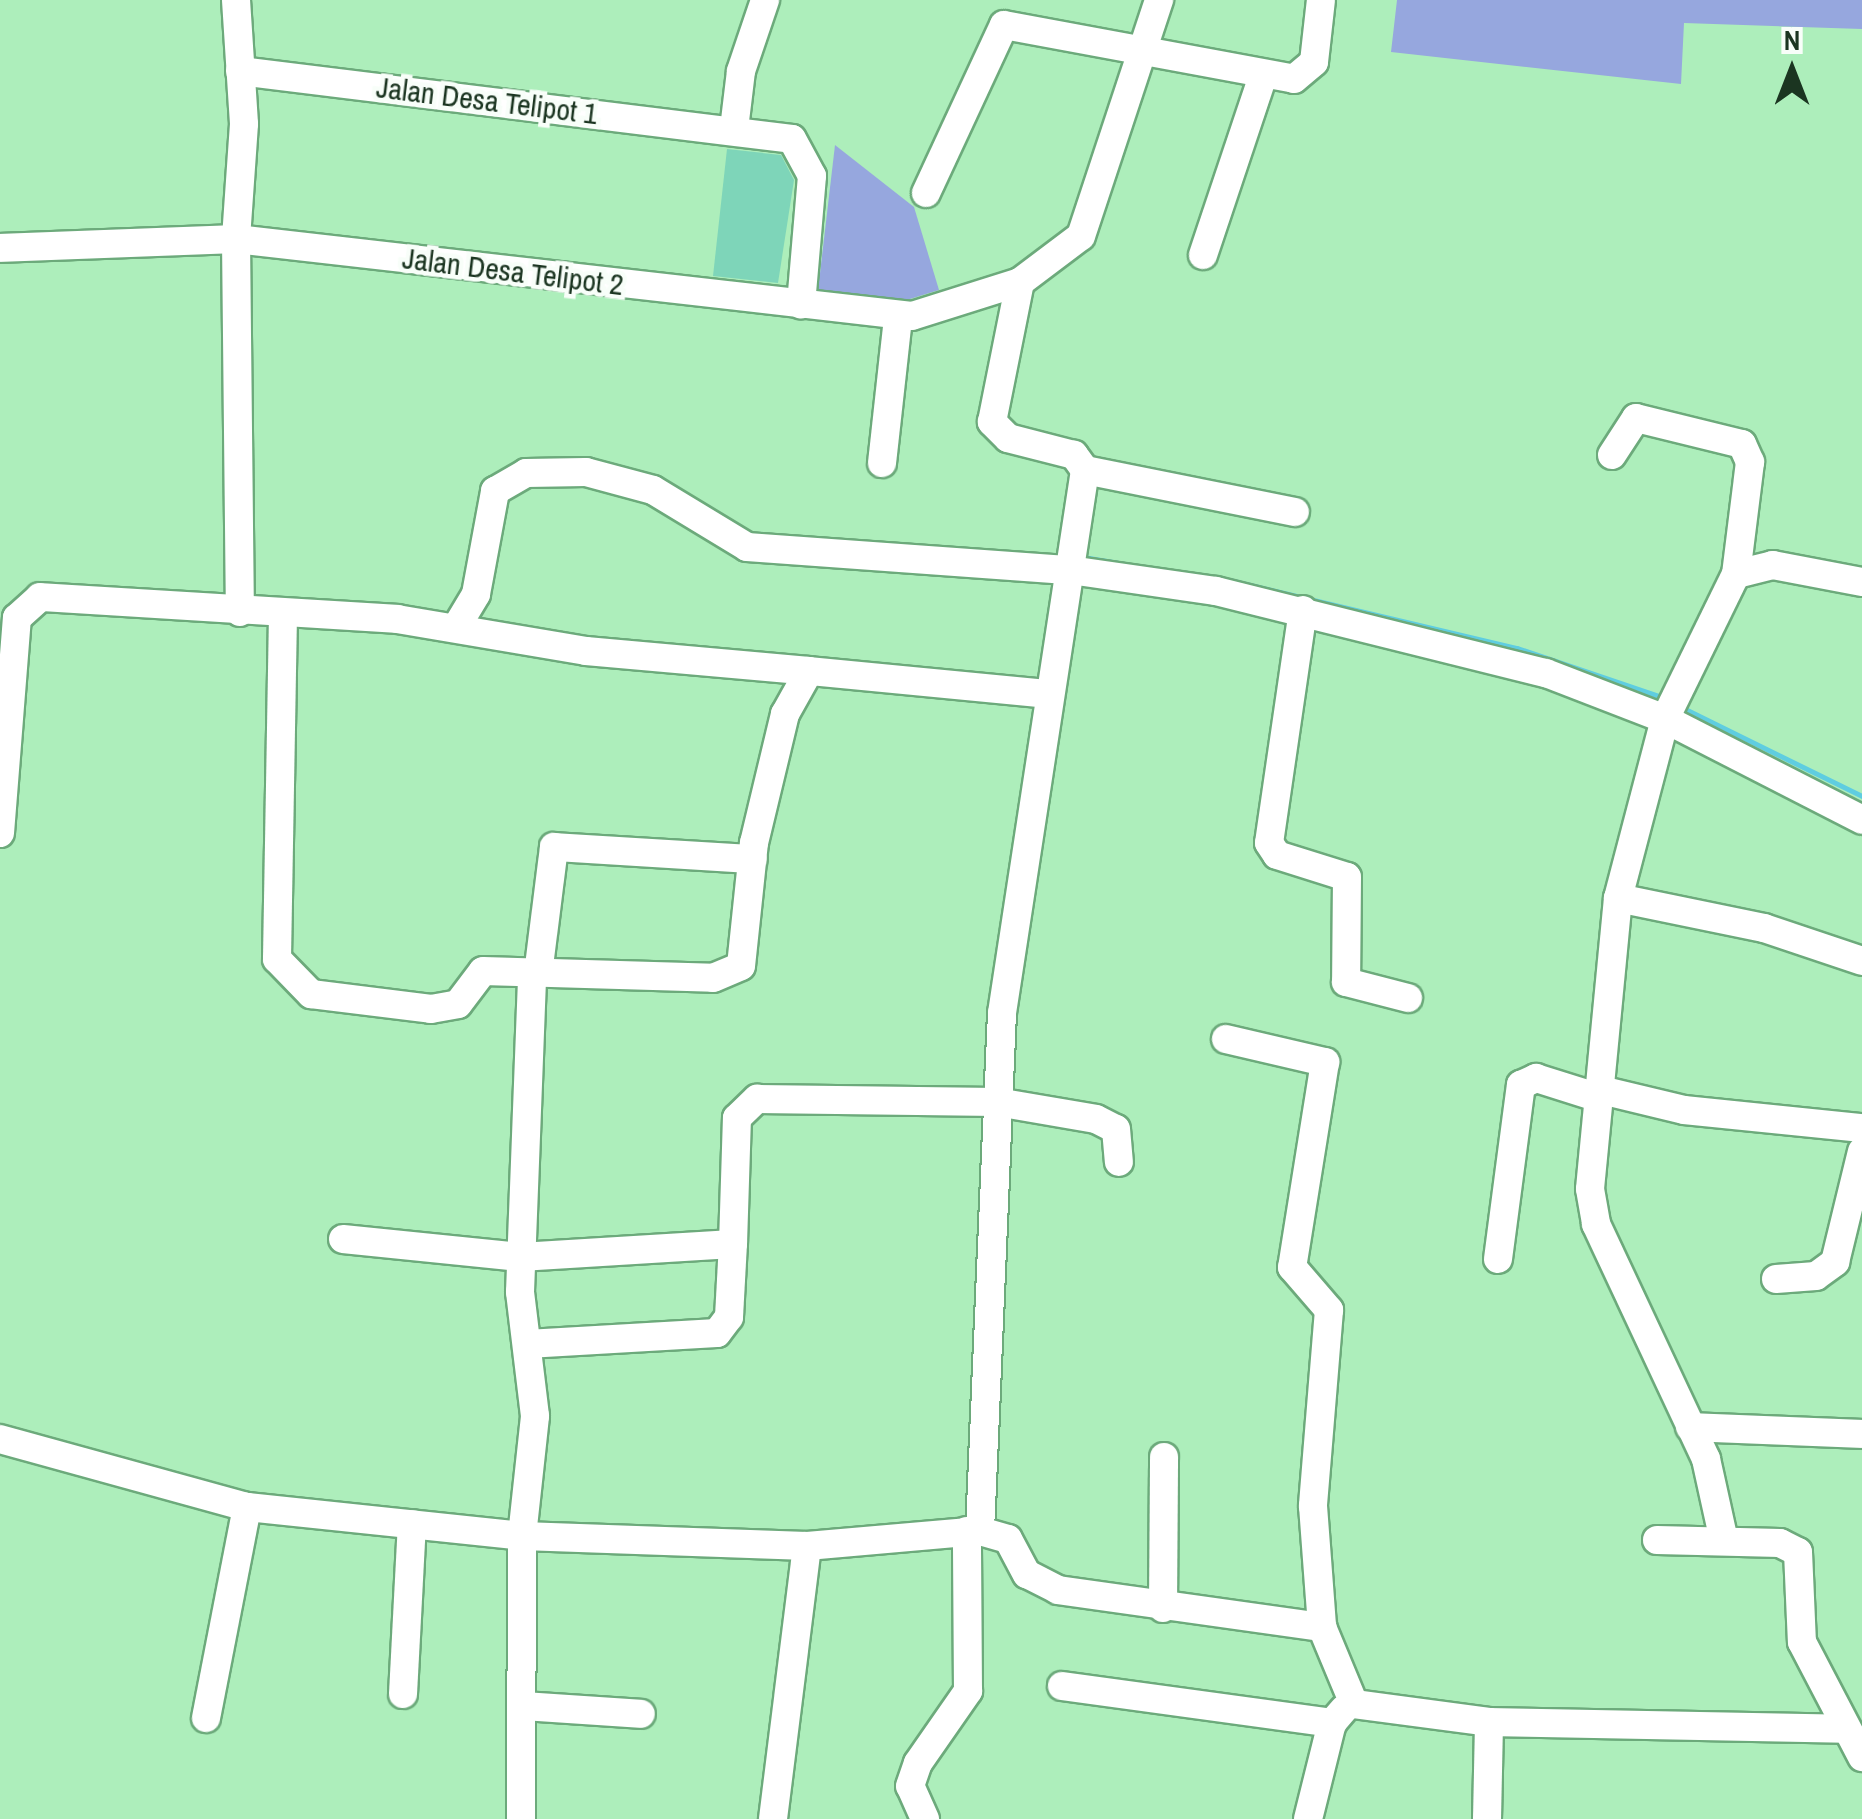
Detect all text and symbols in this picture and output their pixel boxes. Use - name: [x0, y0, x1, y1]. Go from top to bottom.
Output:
- north arrow: [1742, 20, 1842, 120]
- text: N: [1784, 21, 1800, 59]
- street label: Jalan Desa Telipot 1: [374, 69, 600, 131]
- street label: Jalan Desa Telipot 2: [400, 240, 626, 302]

